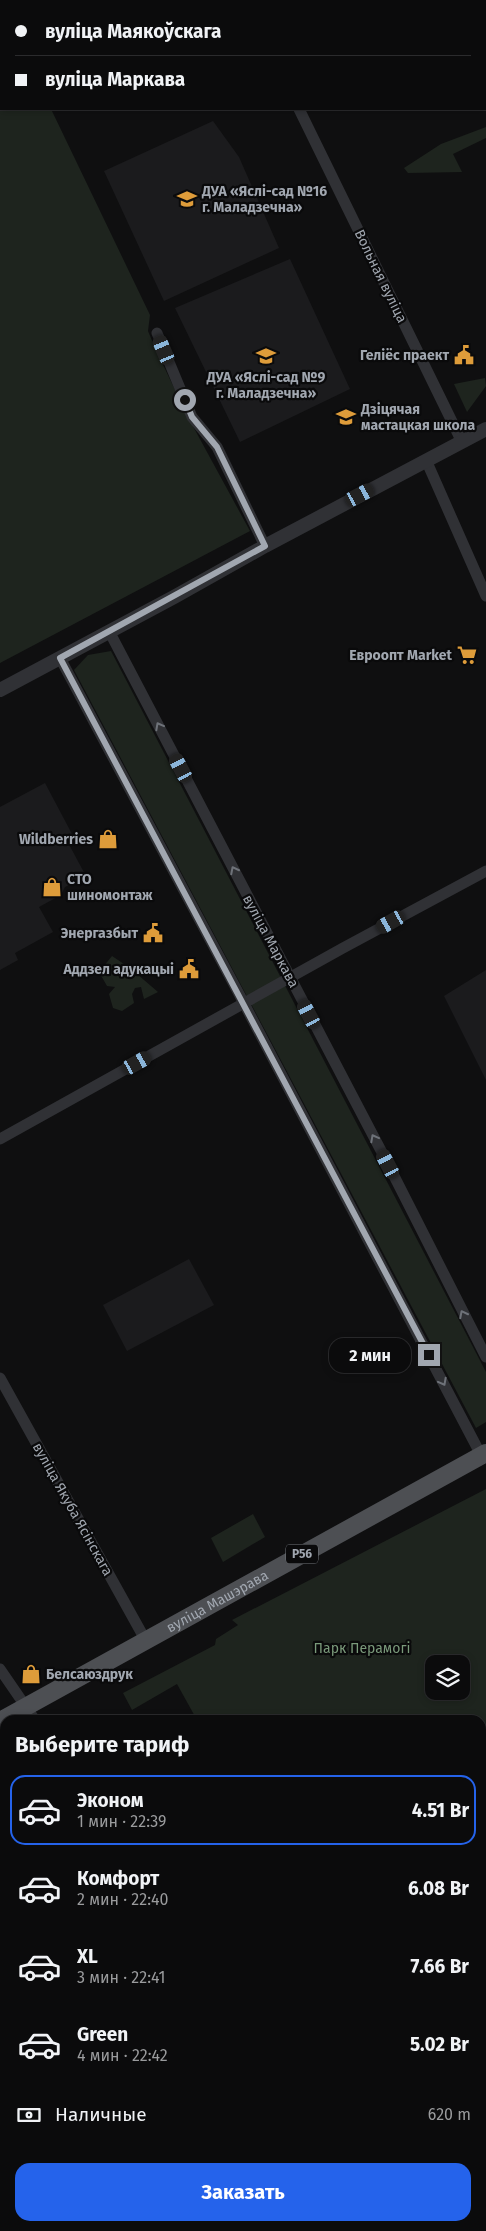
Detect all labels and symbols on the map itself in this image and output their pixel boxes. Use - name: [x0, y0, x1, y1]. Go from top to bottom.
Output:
- place label: ДУА «Яслі-сад №16 г. Маладзечна»: [201, 183, 327, 216]
- school or university icon: ДУА «Яслі-сад №16 г. Маладзечна»: [176, 188, 198, 210]
- street label: Вольная вуліца: [351, 227, 410, 326]
- car: [151, 333, 176, 367]
- public building icon: Геліёс праект: [453, 344, 475, 366]
- school or university icon: ДУА «Яслі-сад №9 г. Маладзечна»: [255, 345, 277, 367]
- place label: Геліёс праект: [360, 347, 449, 364]
- place label: ДУА «Яслі-сад №9 г. Маладзечна»: [206, 369, 325, 402]
- route start: [174, 389, 196, 411]
- place label: Дзіцячая мастацкая школа: [360, 401, 476, 434]
- school or university icon: Дзіцячая мастацкая школа: [335, 406, 357, 428]
- car: [343, 481, 376, 509]
- supermarket icon: Евроопт Market: [456, 644, 478, 666]
- place label: Евроопт Market: [349, 647, 453, 664]
- one-way arrow: [155, 722, 165, 731]
- car: [167, 751, 194, 785]
- shop icon: Wildberries: [97, 828, 119, 850]
- place label: Wildberries: [19, 831, 93, 848]
- one-way arrow: [230, 866, 240, 875]
- place label: СТО шиномонтаж: [67, 871, 153, 904]
- shop icon: СТО шиномонтаж: [41, 876, 63, 898]
- street label: вуліца Маркава: [239, 892, 302, 991]
- car: [374, 908, 407, 936]
- public building icon: Энергазбыт: [142, 922, 164, 944]
- place label: Энергазбыт: [61, 925, 138, 942]
- public building icon: Аддзел адукацыі: [178, 958, 200, 980]
- place label: Аддзел адукацыі: [62, 961, 174, 978]
- car: [295, 997, 322, 1031]
- car: [120, 1049, 153, 1077]
- one-way arrow: [370, 1134, 380, 1143]
- car: [374, 1147, 401, 1181]
- one-way arrow: [459, 1310, 469, 1319]
- callout: 2 мин: [329, 1338, 412, 1372]
- route end: [418, 1344, 440, 1366]
- one-way arrow: [437, 1377, 447, 1386]
- street label: вуліца Якуба Ясінскага: [29, 1440, 116, 1579]
- road number: Р56: [286, 1545, 318, 1564]
- street label: вуліца Машэрава: [164, 1567, 271, 1637]
- park label: Парк Перамогі: [314, 1640, 410, 1657]
- shop icon: Белсаюздрук: [20, 1663, 42, 1685]
- place label: Белсаюздрук: [46, 1666, 133, 1683]

